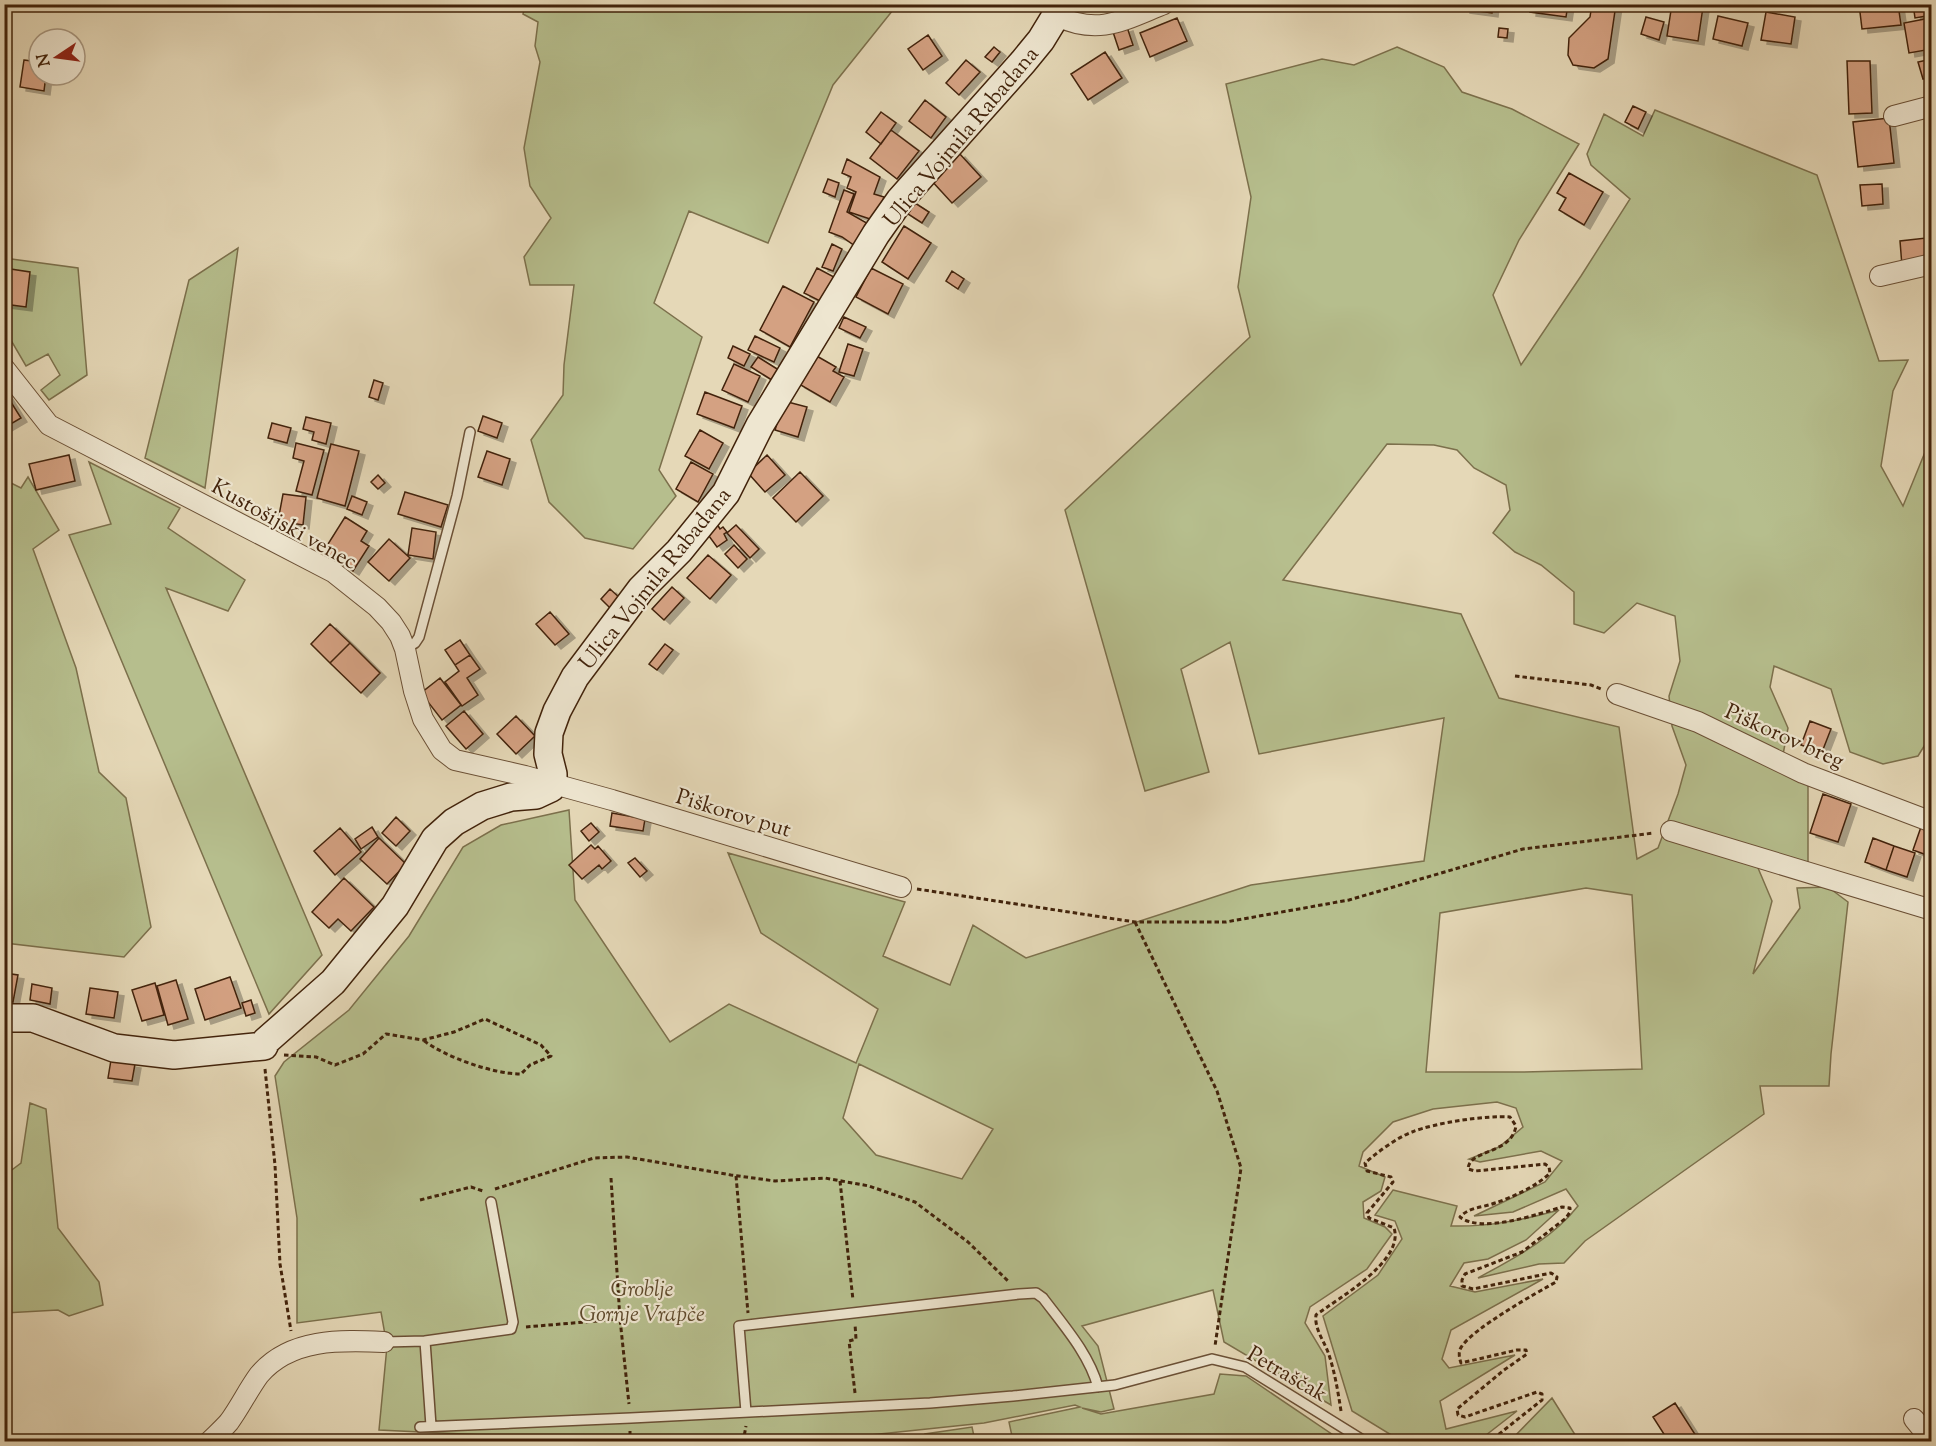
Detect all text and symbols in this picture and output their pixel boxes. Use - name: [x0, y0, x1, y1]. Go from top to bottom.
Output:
- north arrow: [27, 27, 87, 87]
- street label: Ulica Vojmila Rabadana: [877, 41, 1048, 235]
- text: N: [32, 51, 57, 69]
- street label: Kustošijski venec: [205, 472, 362, 579]
- street label: Ulica Vojmila Rabadana: [572, 481, 740, 678]
- street label: Piškorov breg: [1719, 697, 1849, 778]
- street label: Piškorov put: [672, 782, 795, 848]
- park label: Groblje Gornje Vrapče: [579, 1275, 705, 1332]
- street label: Petraščak: [1240, 1340, 1333, 1412]

